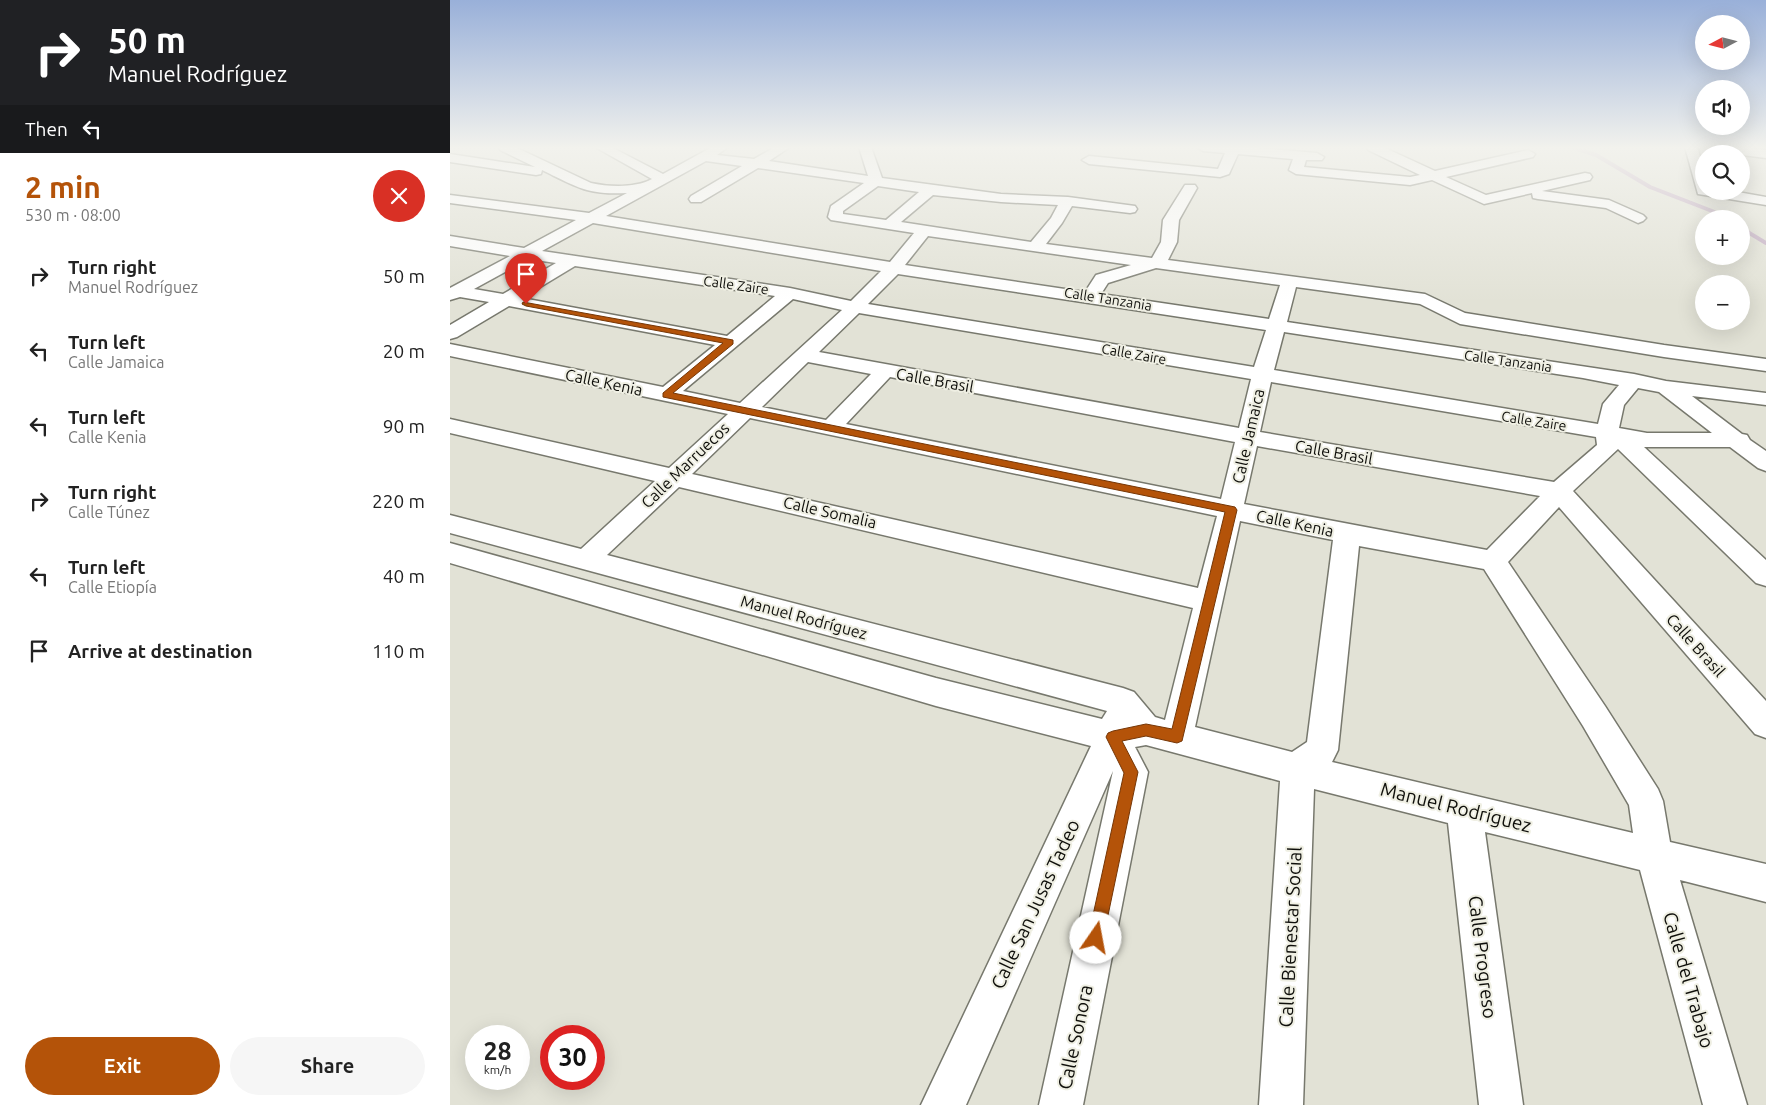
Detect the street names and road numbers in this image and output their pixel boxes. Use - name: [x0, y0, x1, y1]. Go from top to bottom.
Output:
- street label: Calle Zaire: [702, 273, 770, 297]
- street label: Calle Tanzania: [1063, 284, 1153, 314]
- street label: Calle Zaire: [1100, 340, 1168, 368]
- street label: Calle Tanzania: [1463, 347, 1553, 375]
- street label: Calle Brasil: [895, 364, 975, 396]
- street label: Calle Kenia: [564, 365, 644, 399]
- street label: Calle Jamaica: [1228, 387, 1268, 485]
- street label: Calle Zaire: [1500, 408, 1568, 434]
- street label: Calle Marruecos: [637, 419, 733, 511]
- street label: Calle Brasil: [1294, 436, 1374, 468]
- street label: Calle Somalia: [782, 493, 878, 531]
- street label: Calle Kenia: [1255, 506, 1335, 540]
- street label: Manuel Rodríguez: [739, 591, 869, 643]
- street label: Calle Brasil: [1663, 610, 1729, 680]
- street label: Manuel Rodríguez: [1378, 778, 1534, 836]
- street label: Calle San Jusas Tadeo: [986, 816, 1084, 992]
- street label: Calle Bienestar Social: [1274, 846, 1306, 1028]
- street label: Calle Progreso: [1465, 894, 1501, 1020]
- street label: Calle del Trabajo: [1659, 909, 1719, 1051]
- street label: Calle Sonora: [1053, 983, 1097, 1091]

